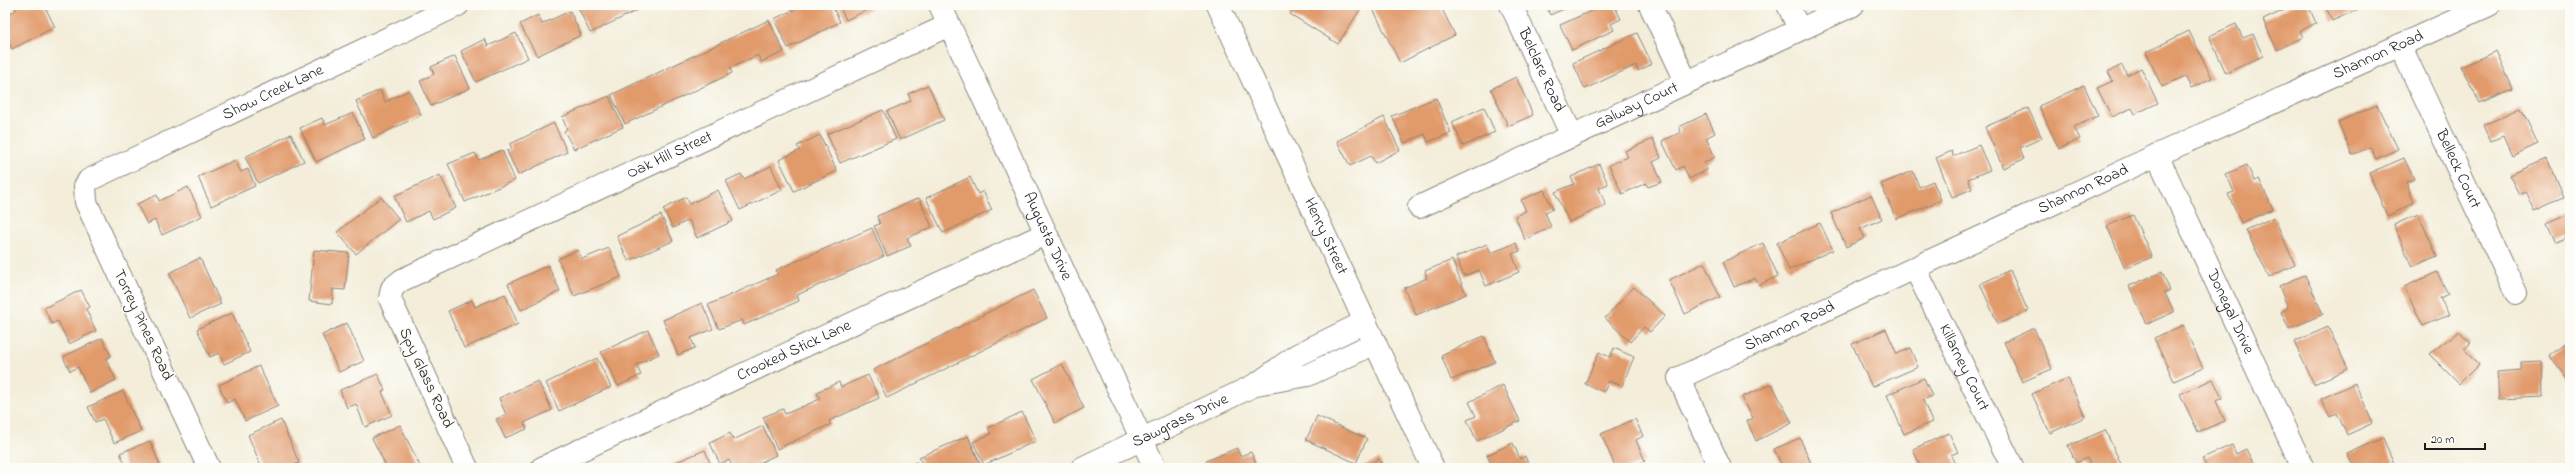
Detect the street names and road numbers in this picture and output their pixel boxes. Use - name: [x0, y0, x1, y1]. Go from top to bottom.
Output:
- street label: Belclare Road: [1511, 23, 1571, 116]
- street label: Shannon Road: [2329, 24, 2427, 86]
- street label: Show Creek Lane: [218, 58, 328, 127]
- street label: Galway Court: [1591, 76, 1683, 136]
- street label: Belleck Court: [2429, 124, 2487, 213]
- street label: Oak Hill Street: [623, 125, 717, 186]
- street label: Shannon Road: [2034, 158, 2132, 221]
- street label: Augusta Drive: [1017, 188, 1079, 285]
- street label: Henry Street: [1297, 194, 1354, 279]
- street label: Donegal Drive: [2200, 265, 2261, 359]
- street label: Torrey Pines Road: [107, 266, 179, 384]
- street label: Shannon Road: [1740, 295, 1839, 358]
- street label: Crooked Stick Lane: [733, 313, 856, 388]
- street label: Killarney Court: [1932, 320, 1996, 416]
- street label: Spy Glass Road: [392, 324, 460, 432]
- street label: Sawgrass Drive: [1128, 387, 1233, 454]

